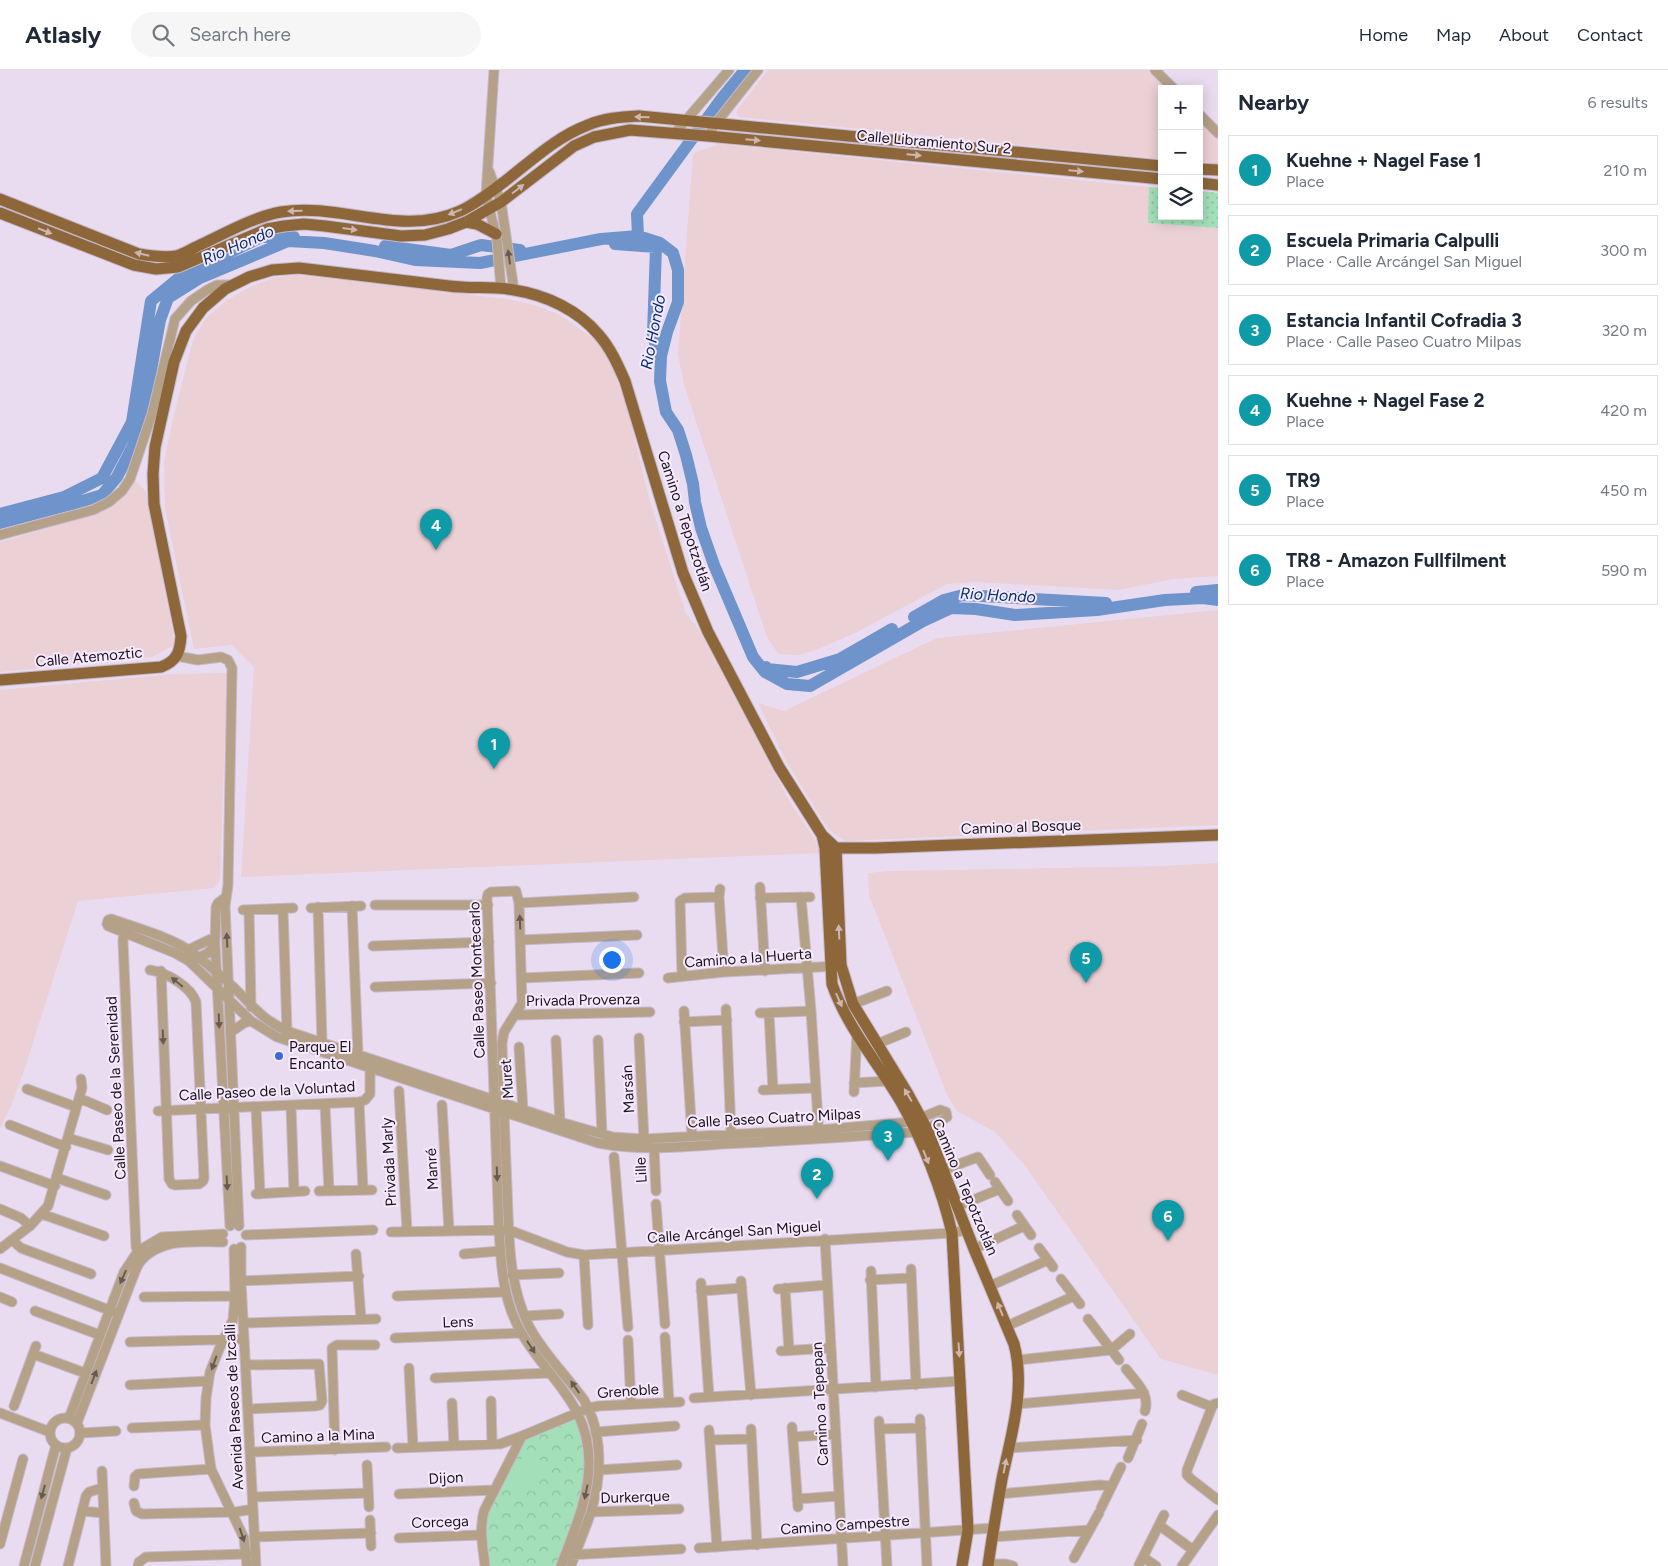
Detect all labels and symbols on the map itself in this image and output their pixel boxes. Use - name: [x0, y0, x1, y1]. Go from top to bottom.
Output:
- one-way arrow: [634, 112, 650, 120]
- street label: Calle Libramiento Sur 2: [856, 126, 1012, 158]
- one-way arrow: [745, 136, 761, 144]
- one-way arrow: [907, 151, 923, 159]
- one-way arrow: [1068, 167, 1084, 175]
- one-way arrow: [511, 184, 525, 194]
- one-way arrow: [287, 208, 303, 216]
- one-way arrow: [448, 209, 462, 217]
- water label: Rio Hondo: [199, 221, 277, 269]
- one-way arrow: [343, 225, 359, 233]
- one-way arrow: [38, 228, 53, 235]
- one-way arrow: [504, 249, 512, 265]
- one-way arrow: [134, 250, 149, 258]
- water label: Rio Hondo: [636, 293, 670, 371]
- street label: Camino a Tepotzotlán: [654, 448, 716, 594]
- pin: 4: [420, 509, 452, 550]
- water label: Rio Hondo: [960, 584, 1036, 606]
- street label: Calle Atemoztic: [35, 643, 143, 671]
- pin: 1: [478, 728, 510, 769]
- street label: Camino al Bosque: [961, 816, 1081, 838]
- street label: Calle Paseo Montecarlo: [465, 901, 489, 1059]
- one-way arrow: [516, 914, 524, 930]
- one-way arrow: [835, 924, 843, 940]
- one-way arrow: [223, 932, 231, 948]
- pin: 5: [1070, 942, 1102, 983]
- street label: Camino a la Huerta: [684, 945, 812, 971]
- your location: [599, 947, 625, 973]
- one-way arrow: [171, 976, 184, 987]
- street label: Privada Provenza: [526, 990, 640, 1010]
- one-way arrow: [836, 993, 844, 1007]
- street label: Calle Paseo de la Serenidad: [102, 996, 130, 1180]
- one-way arrow: [216, 1013, 224, 1029]
- one-way arrow: [159, 1030, 167, 1046]
- place label: Parque El Encanto: [289, 1038, 351, 1073]
- marker: Parque El Encanto: [273, 1050, 285, 1062]
- street label: Muret: [497, 1058, 517, 1100]
- street label: Marsán: [618, 1064, 638, 1114]
- street label: Calle Paseo de la Voluntad: [178, 1077, 356, 1105]
- one-way arrow: [903, 1089, 912, 1102]
- street label: Calle Paseo Cuatro Milpas: [687, 1104, 861, 1132]
- street label: Camino a Tepotzotlán: [928, 1116, 1002, 1258]
- street label: Privada Marly: [378, 1117, 400, 1207]
- pin: 3: [872, 1120, 904, 1161]
- street label: Manré: [422, 1148, 442, 1190]
- one-way arrow: [922, 1150, 930, 1165]
- street label: Lille: [631, 1157, 651, 1183]
- pin: 2: [801, 1158, 833, 1199]
- one-way arrow: [493, 1166, 501, 1182]
- one-way arrow: [224, 1176, 232, 1192]
- pin: 6: [1152, 1200, 1184, 1241]
- street label: Calle Arcángel San Miguel: [647, 1217, 821, 1247]
- one-way arrow: [119, 1270, 127, 1284]
- one-way arrow: [995, 1301, 1003, 1316]
- street label: Lens: [442, 1312, 474, 1332]
- street label: Avenida Paseos de Izcalli: [221, 1323, 247, 1491]
- one-way arrow: [526, 1341, 535, 1354]
- street label: Camino a Tepepan: [808, 1341, 832, 1467]
- one-way arrow: [955, 1343, 963, 1359]
- one-way arrow: [210, 1356, 218, 1371]
- one-way arrow: [91, 1370, 99, 1385]
- one-way arrow: [570, 1380, 580, 1394]
- street label: Grenoble: [596, 1380, 660, 1402]
- street label: Camino a la Mina: [261, 1425, 375, 1447]
- one-way arrow: [1001, 1458, 1009, 1474]
- street label: Dijon: [428, 1468, 464, 1488]
- one-way arrow: [39, 1485, 47, 1500]
- one-way arrow: [581, 1485, 589, 1501]
- street label: Durkerque: [600, 1487, 670, 1507]
- street label: Camino Campestre: [780, 1511, 910, 1539]
- street label: Corcega: [411, 1512, 469, 1532]
- one-way arrow: [239, 1527, 247, 1542]

